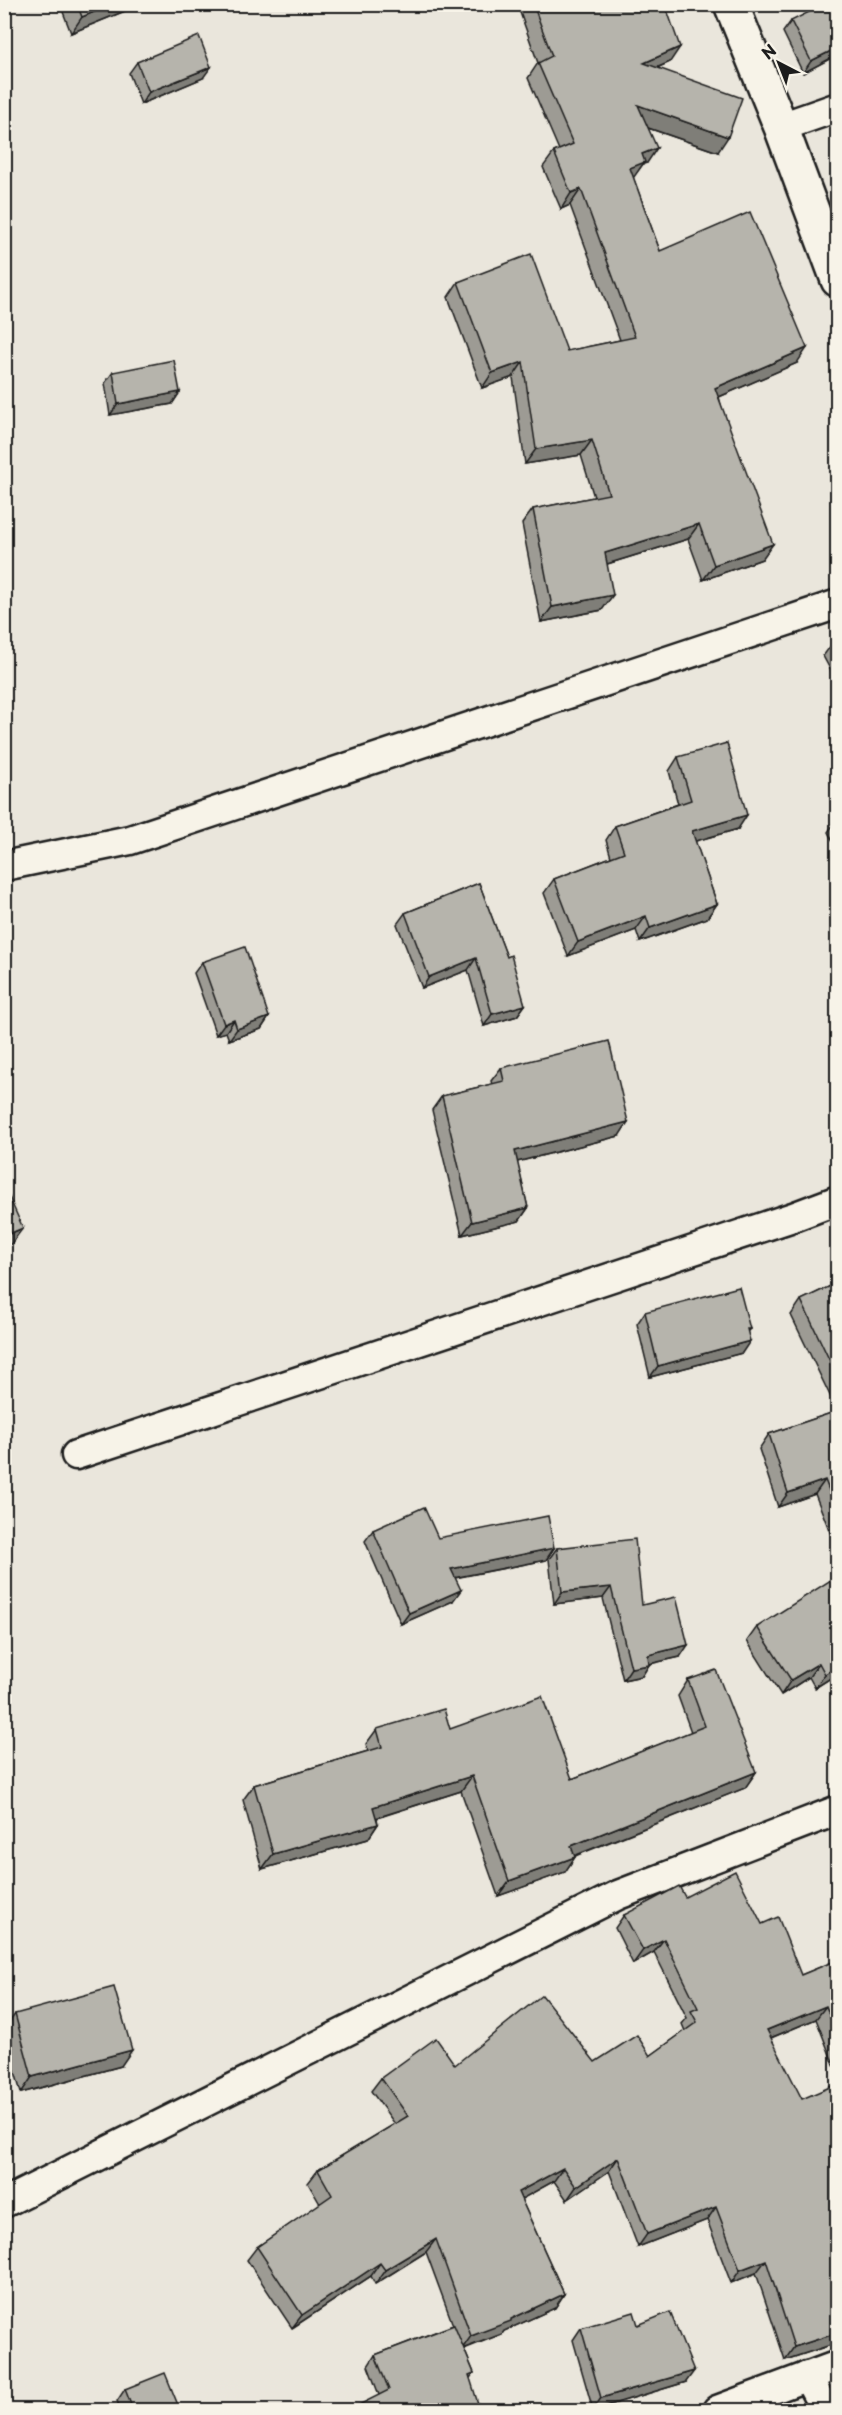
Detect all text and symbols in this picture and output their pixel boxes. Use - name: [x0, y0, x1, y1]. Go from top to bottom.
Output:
- north arrow: [749, 33, 809, 93]
- text: N: [756, 38, 781, 64]

